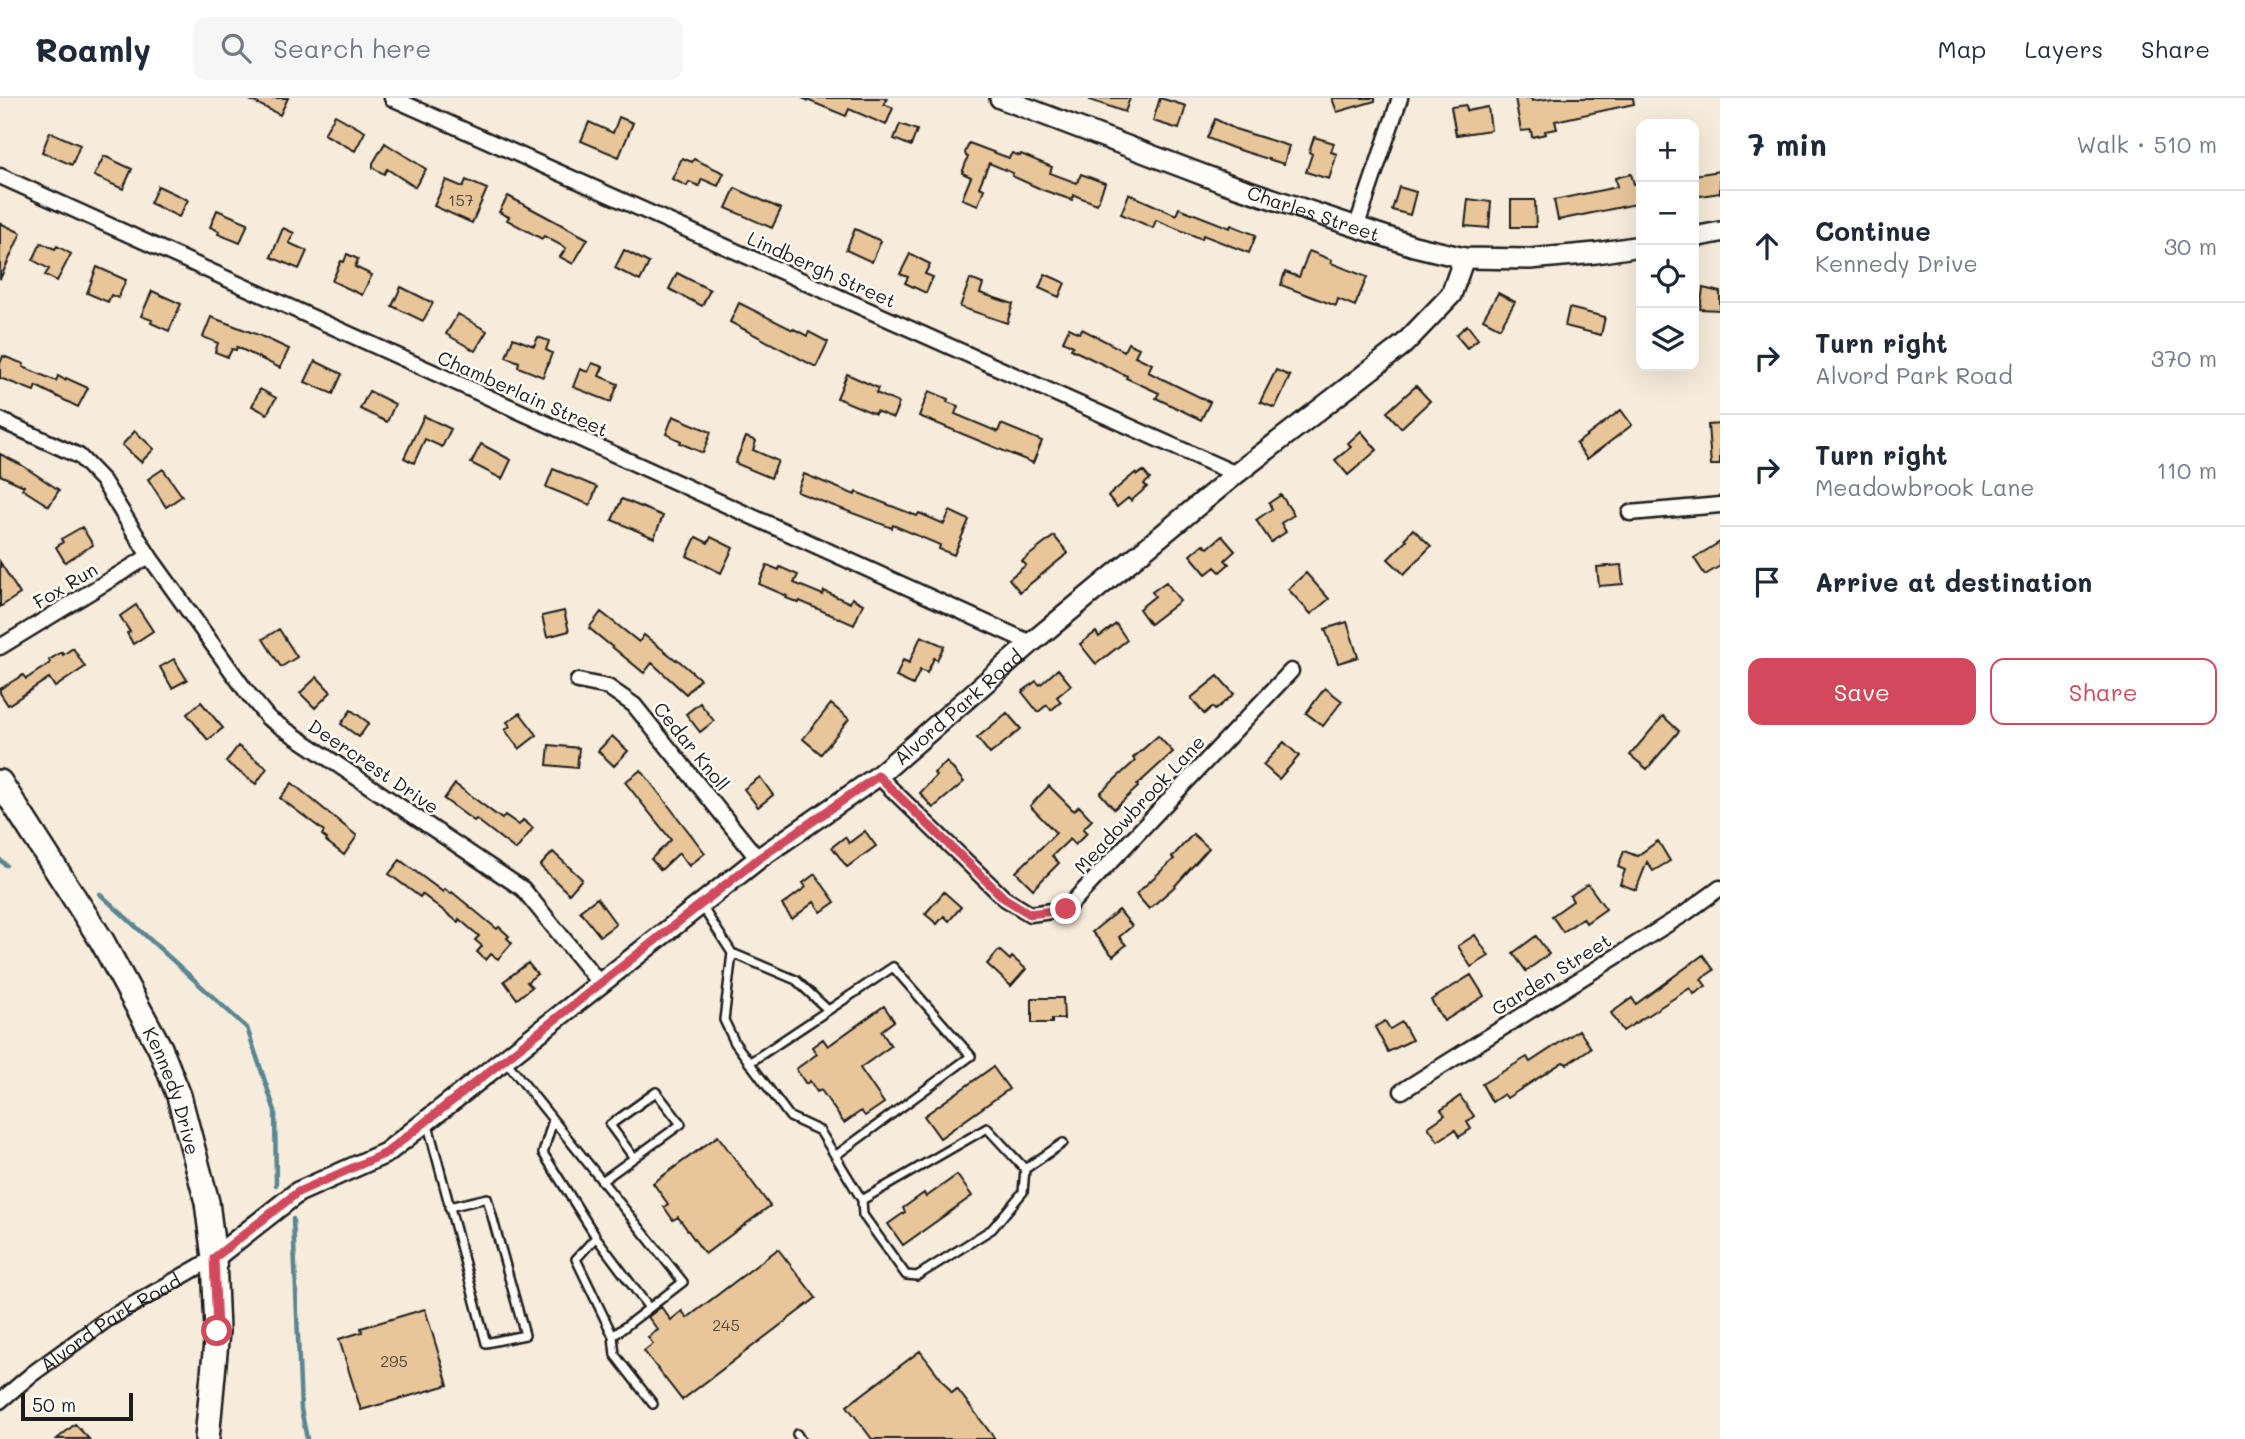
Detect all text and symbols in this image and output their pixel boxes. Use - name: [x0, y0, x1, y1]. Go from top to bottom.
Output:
- search box: [193, 17, 683, 80]
- text: Roamly: [35, 27, 151, 70]
- icon: search: [217, 29, 255, 67]
- text: Search here: [273, 31, 431, 65]
- text: Map: [1938, 33, 1986, 64]
- text: Layers: [2024, 33, 2103, 64]
- text: Share: [2141, 33, 2210, 64]
- map controls: [1636, 119, 1699, 371]
- button: +: [1636, 119, 1699, 182]
- text: 7 min: [1748, 124, 1827, 164]
- text: Walk · 510 m: [2076, 129, 2217, 159]
- street label: Charles Street: [1244, 179, 1383, 246]
- button: −: [1636, 182, 1699, 245]
- house number: 157: [448, 189, 474, 210]
- text: Continue: [1815, 214, 1931, 248]
- street label: Lindbergh Street: [744, 225, 900, 313]
- icon: ahead: [1748, 227, 1786, 265]
- text: 30 m: [2164, 231, 2217, 261]
- button: locate: [1636, 245, 1699, 308]
- text: Kennedy Drive: [1815, 248, 1978, 278]
- button: layers: [1636, 308, 1699, 371]
- text: Turn right: [1815, 326, 1948, 360]
- icon: right: [1748, 339, 1786, 377]
- text: 370 m: [2151, 343, 2217, 373]
- street label: Chamberlain Street: [434, 344, 612, 442]
- text: Alvord Park Road: [1815, 360, 2013, 390]
- text: Turn right: [1815, 438, 1948, 472]
- icon: right: [1748, 451, 1786, 489]
- text: 110 m: [2157, 455, 2217, 485]
- text: Meadowbrook Lane: [1815, 472, 2034, 502]
- street label: Fox Run: [28, 556, 102, 614]
- icon: arrive: [1748, 563, 1786, 601]
- text: Arrive at destination: [1815, 565, 2092, 599]
- street label: Alvord Park Road: [888, 643, 1028, 770]
- button: Save: [1748, 658, 1976, 725]
- button: Share: [1990, 658, 2217, 725]
- street label: Cedar Knoll: [648, 696, 736, 796]
- street label: Deercrest Drive: [304, 713, 444, 819]
- street label: Meadowbrook Lane: [1068, 729, 1210, 879]
- route end: [1050, 893, 1081, 924]
- street label: Garden Street: [1487, 927, 1615, 1021]
- street label: Kennedy Drive: [138, 1022, 206, 1157]
- street label: Alvord Park Road: [35, 1267, 185, 1377]
- house number: 245: [712, 1314, 740, 1335]
- route start: [201, 1315, 232, 1346]
- house number: 295: [380, 1350, 408, 1371]
- scale bar: [21, 1390, 133, 1422]
- text: 50 m: [32, 1392, 76, 1417]

